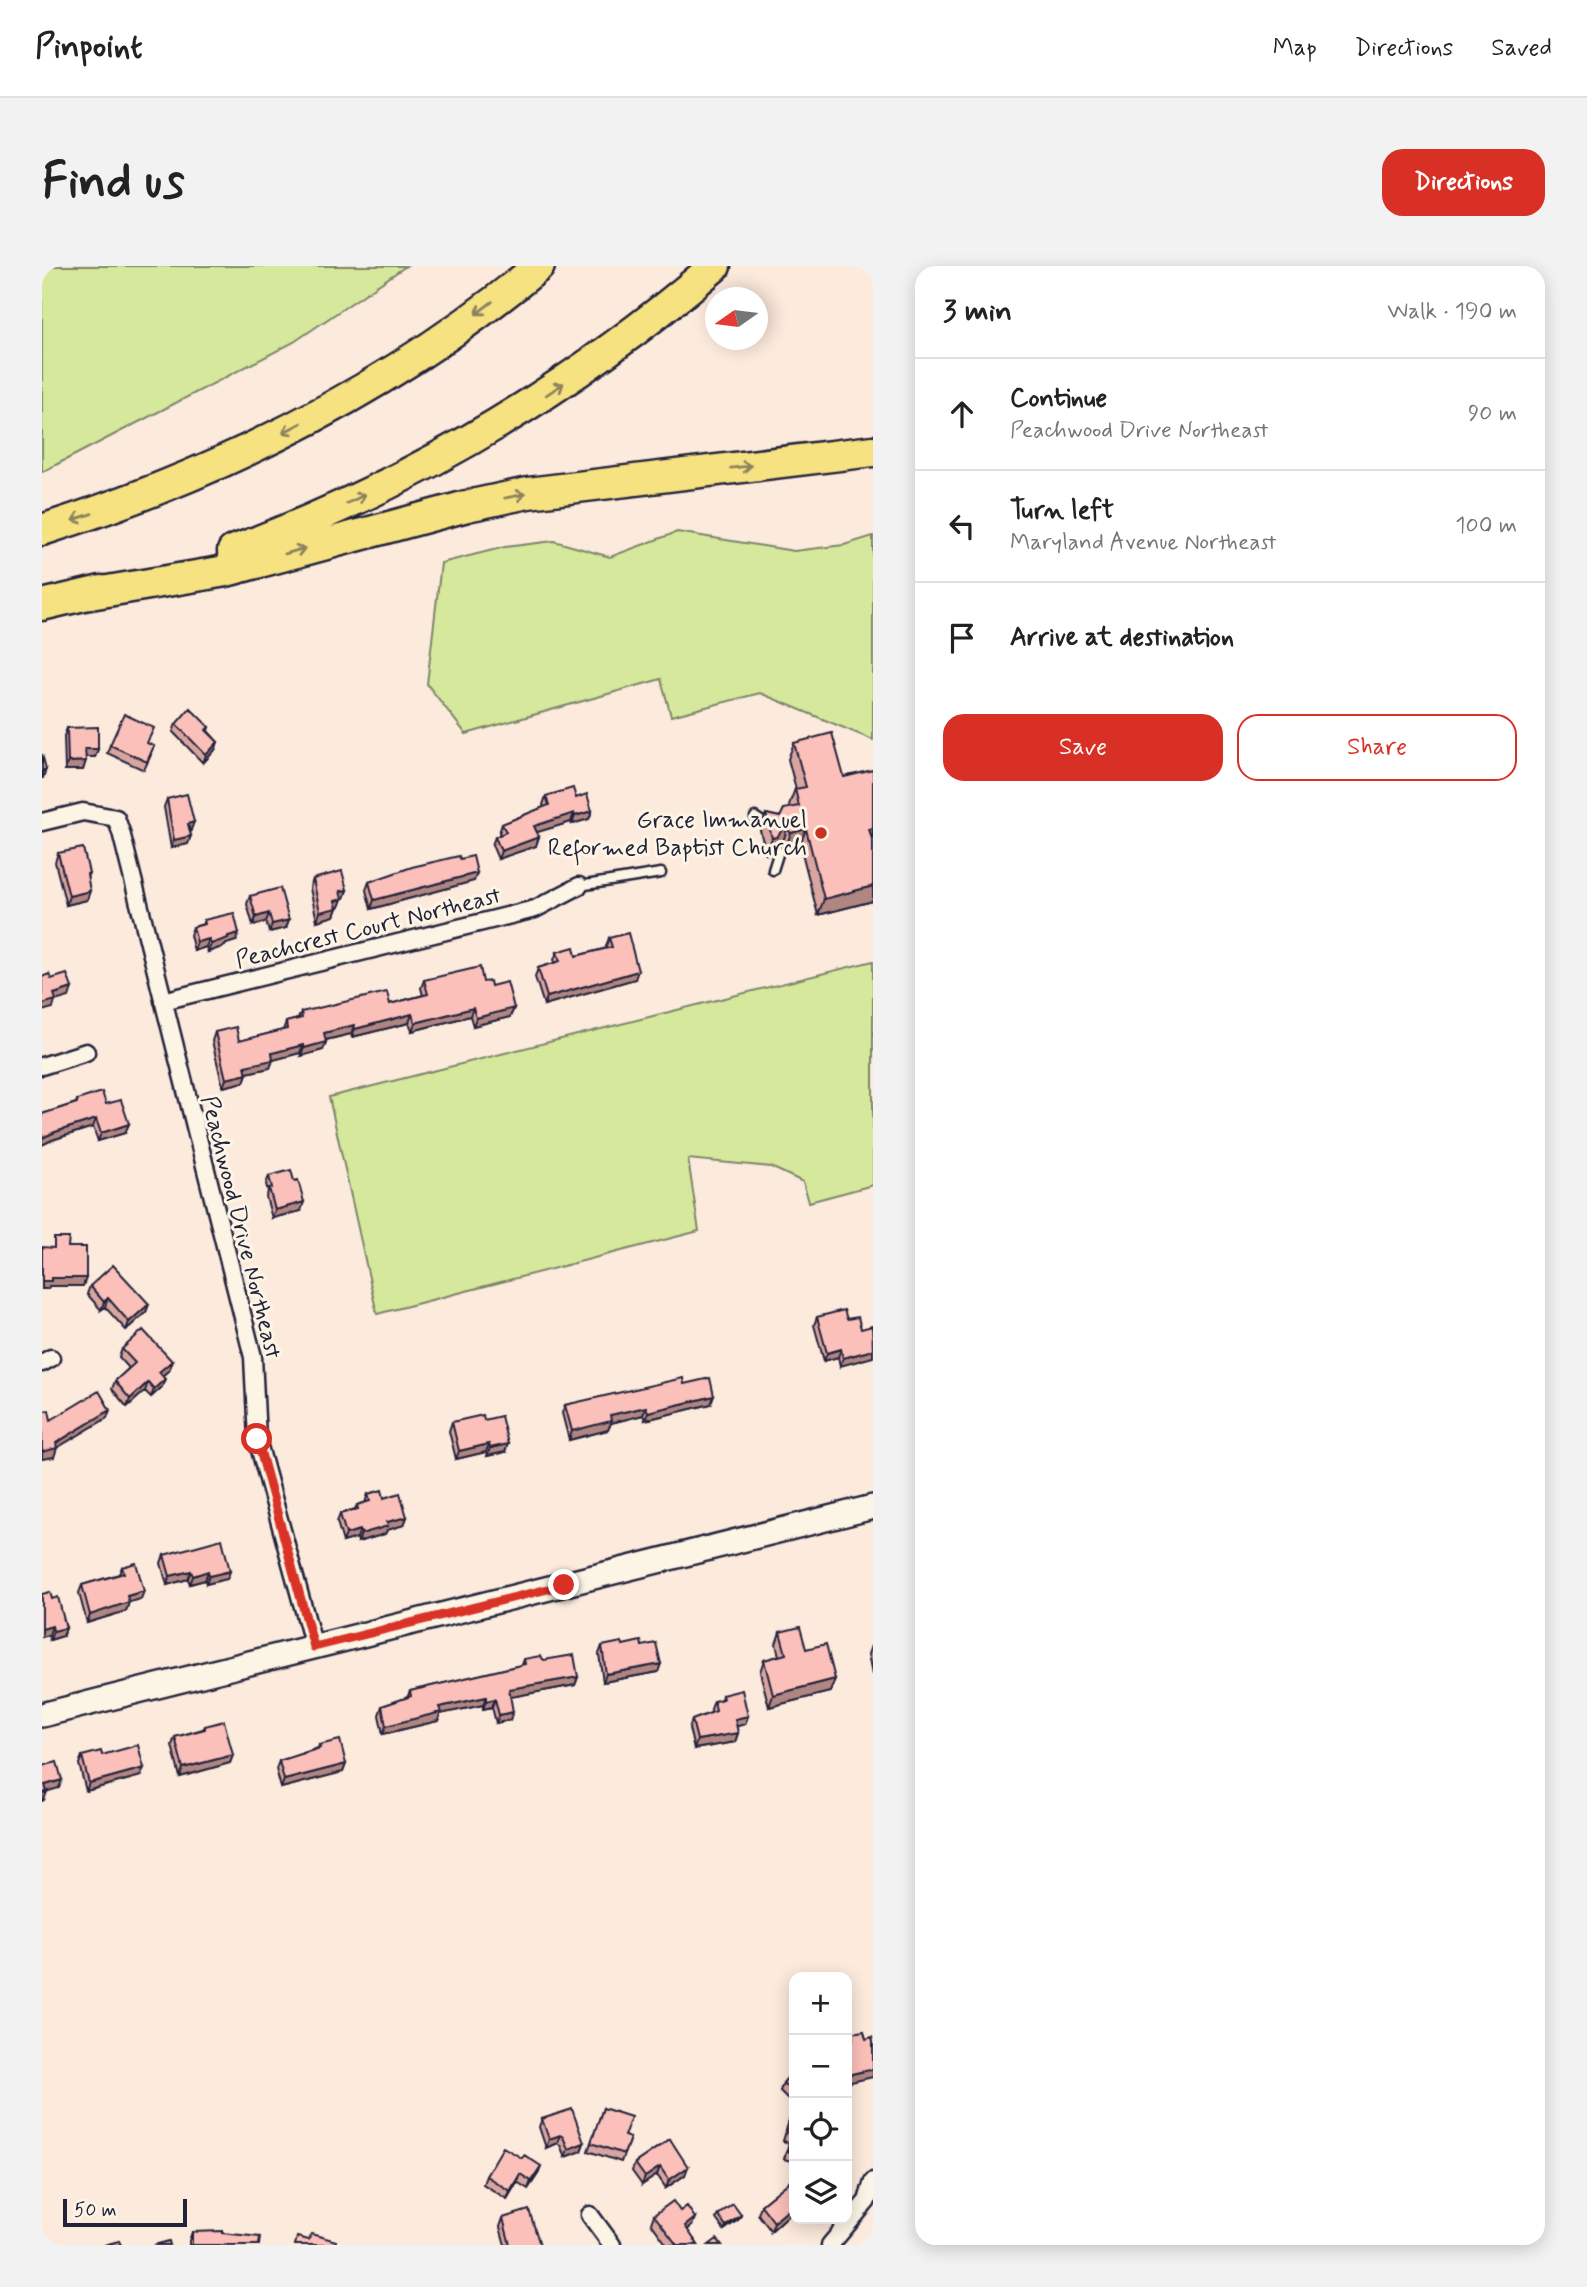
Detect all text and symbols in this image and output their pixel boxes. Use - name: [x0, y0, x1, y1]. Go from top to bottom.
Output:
- text: Pinpoint: [35, 26, 143, 70]
- text: Map: [1273, 33, 1317, 64]
- text: Directions: [1355, 33, 1453, 64]
- text: Saved: [1491, 33, 1552, 64]
- button: Directions: [1382, 149, 1545, 216]
- text: Find us: [42, 150, 185, 215]
- north arrow: [705, 287, 768, 350]
- text: 3 min: [943, 292, 1012, 331]
- text: Walk · 190 m: [1387, 297, 1517, 327]
- one-way arrow: [476, 300, 494, 315]
- one-way arrow: [545, 382, 564, 396]
- text: Continue: [1010, 382, 1107, 416]
- icon: ahead: [943, 395, 981, 433]
- text: 90 m: [1468, 399, 1517, 429]
- text: Peachwood Drive Northeast: [1010, 416, 1268, 446]
- one-way arrow: [282, 421, 302, 435]
- one-way arrow: [729, 461, 752, 474]
- one-way arrow: [503, 488, 526, 502]
- one-way arrow: [345, 492, 366, 505]
- text: Turn left: [1010, 494, 1114, 528]
- icon: left: [943, 507, 981, 545]
- one-way arrow: [72, 511, 94, 524]
- text: 100 m: [1455, 511, 1517, 541]
- text: Maryland Avenue Northeast: [1010, 528, 1276, 558]
- one-way arrow: [284, 544, 306, 557]
- icon: arrive: [943, 619, 981, 657]
- text: Arrive at destination: [1010, 621, 1234, 655]
- button: Save: [943, 714, 1223, 781]
- button: Share: [1237, 714, 1517, 781]
- place label: Grace Immanuel Reformed Baptist Church: [548, 805, 807, 866]
- marker: Grace Immanuel Reformed Baptist Church: [813, 825, 829, 841]
- street label: Peachcrest Court Northeast: [232, 880, 505, 976]
- street label: Peachwood Drive Northeast: [193, 1093, 288, 1362]
- route start: [241, 1423, 272, 1454]
- route end: [548, 1569, 579, 1600]
- map controls: [789, 1972, 852, 2224]
- button: +: [789, 1972, 852, 2035]
- button: −: [789, 2035, 852, 2098]
- button: locate: [789, 2098, 852, 2161]
- button: layers: [789, 2161, 852, 2224]
- scale bar: [63, 2196, 187, 2228]
- text: 50 m: [74, 2198, 117, 2223]

